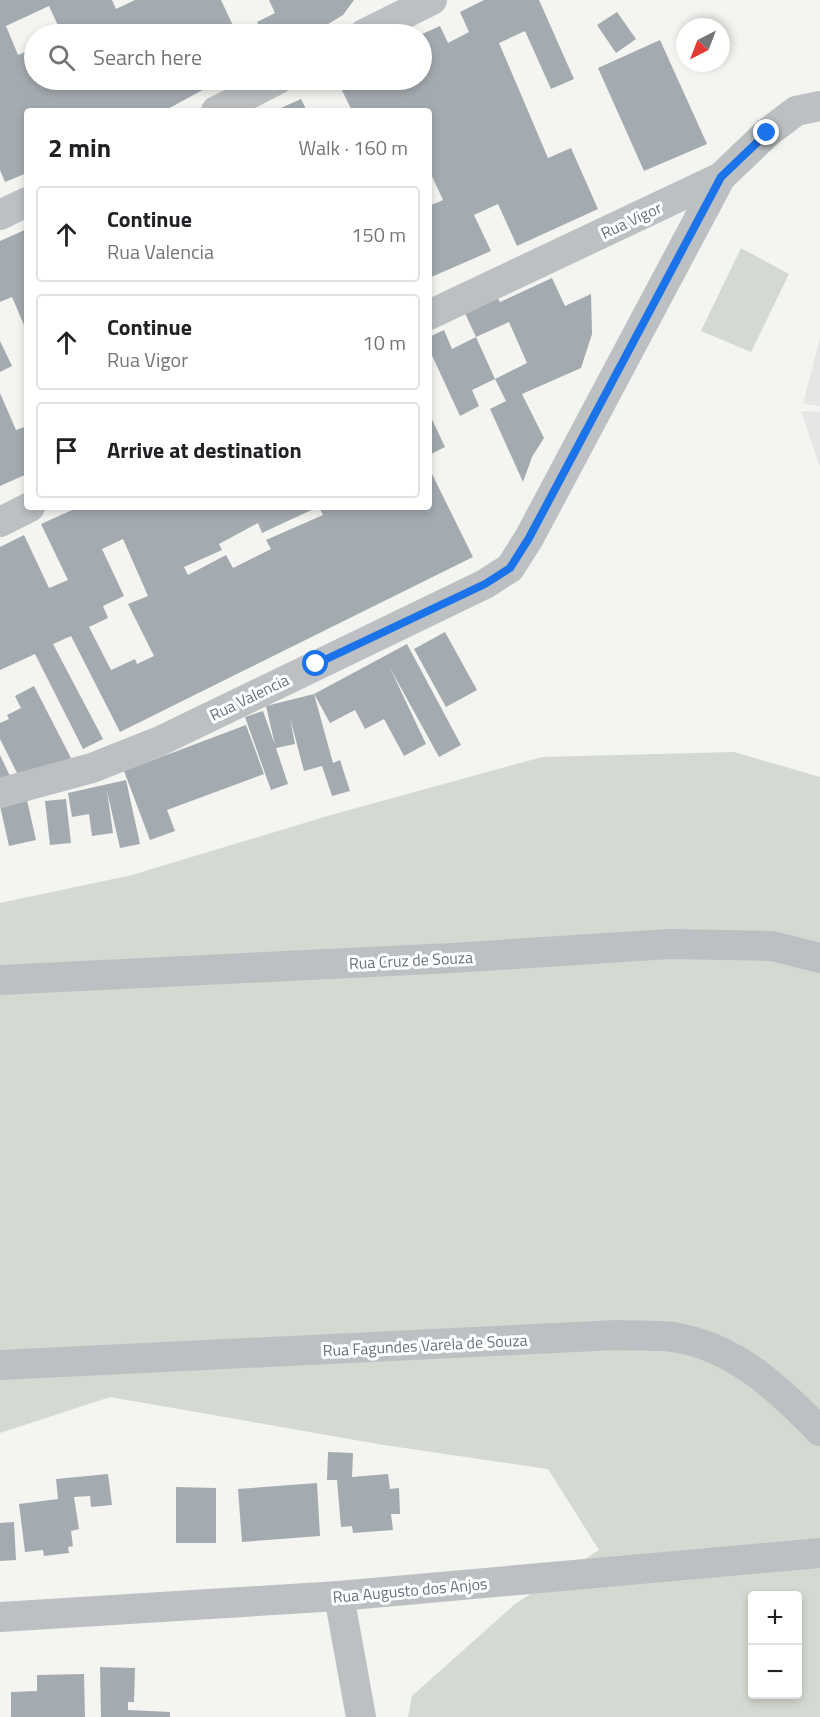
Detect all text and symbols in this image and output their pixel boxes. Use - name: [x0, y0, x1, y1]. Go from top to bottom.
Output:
- north arrow: [676, 18, 730, 72]
- search box: [24, 24, 432, 90]
- text: Search here: [93, 40, 202, 74]
- icon: search: [45, 41, 78, 74]
- route end: [753, 119, 779, 145]
- text: 2 min: [48, 128, 111, 167]
- text: Walk · 160 m: [299, 132, 408, 163]
- street label: Rua Vigor: [597, 195, 666, 245]
- text: Continue: [107, 202, 192, 236]
- icon: ahead: [50, 218, 83, 251]
- text: 150 m: [351, 219, 406, 250]
- text: Rua Valencia: [107, 236, 214, 267]
- text: Continue: [107, 310, 192, 344]
- icon: ahead: [50, 326, 83, 359]
- text: 10 m: [362, 327, 406, 358]
- text: Rua Vigor: [107, 344, 188, 375]
- text: Arrive at destination: [107, 433, 302, 467]
- icon: arrive: [50, 434, 83, 467]
- route start: [302, 650, 328, 676]
- street label: Rua Valencia: [205, 667, 293, 727]
- street label: Rua Cruz de Souza: [348, 945, 474, 975]
- street label: Rua Fagundes Varela de Souza: [322, 1328, 528, 1362]
- street label: Rua Augusto dos Anjos: [332, 1571, 488, 1609]
- map controls: [748, 1591, 802, 1699]
- button: +: [748, 1591, 802, 1645]
- button: −: [748, 1645, 802, 1699]

